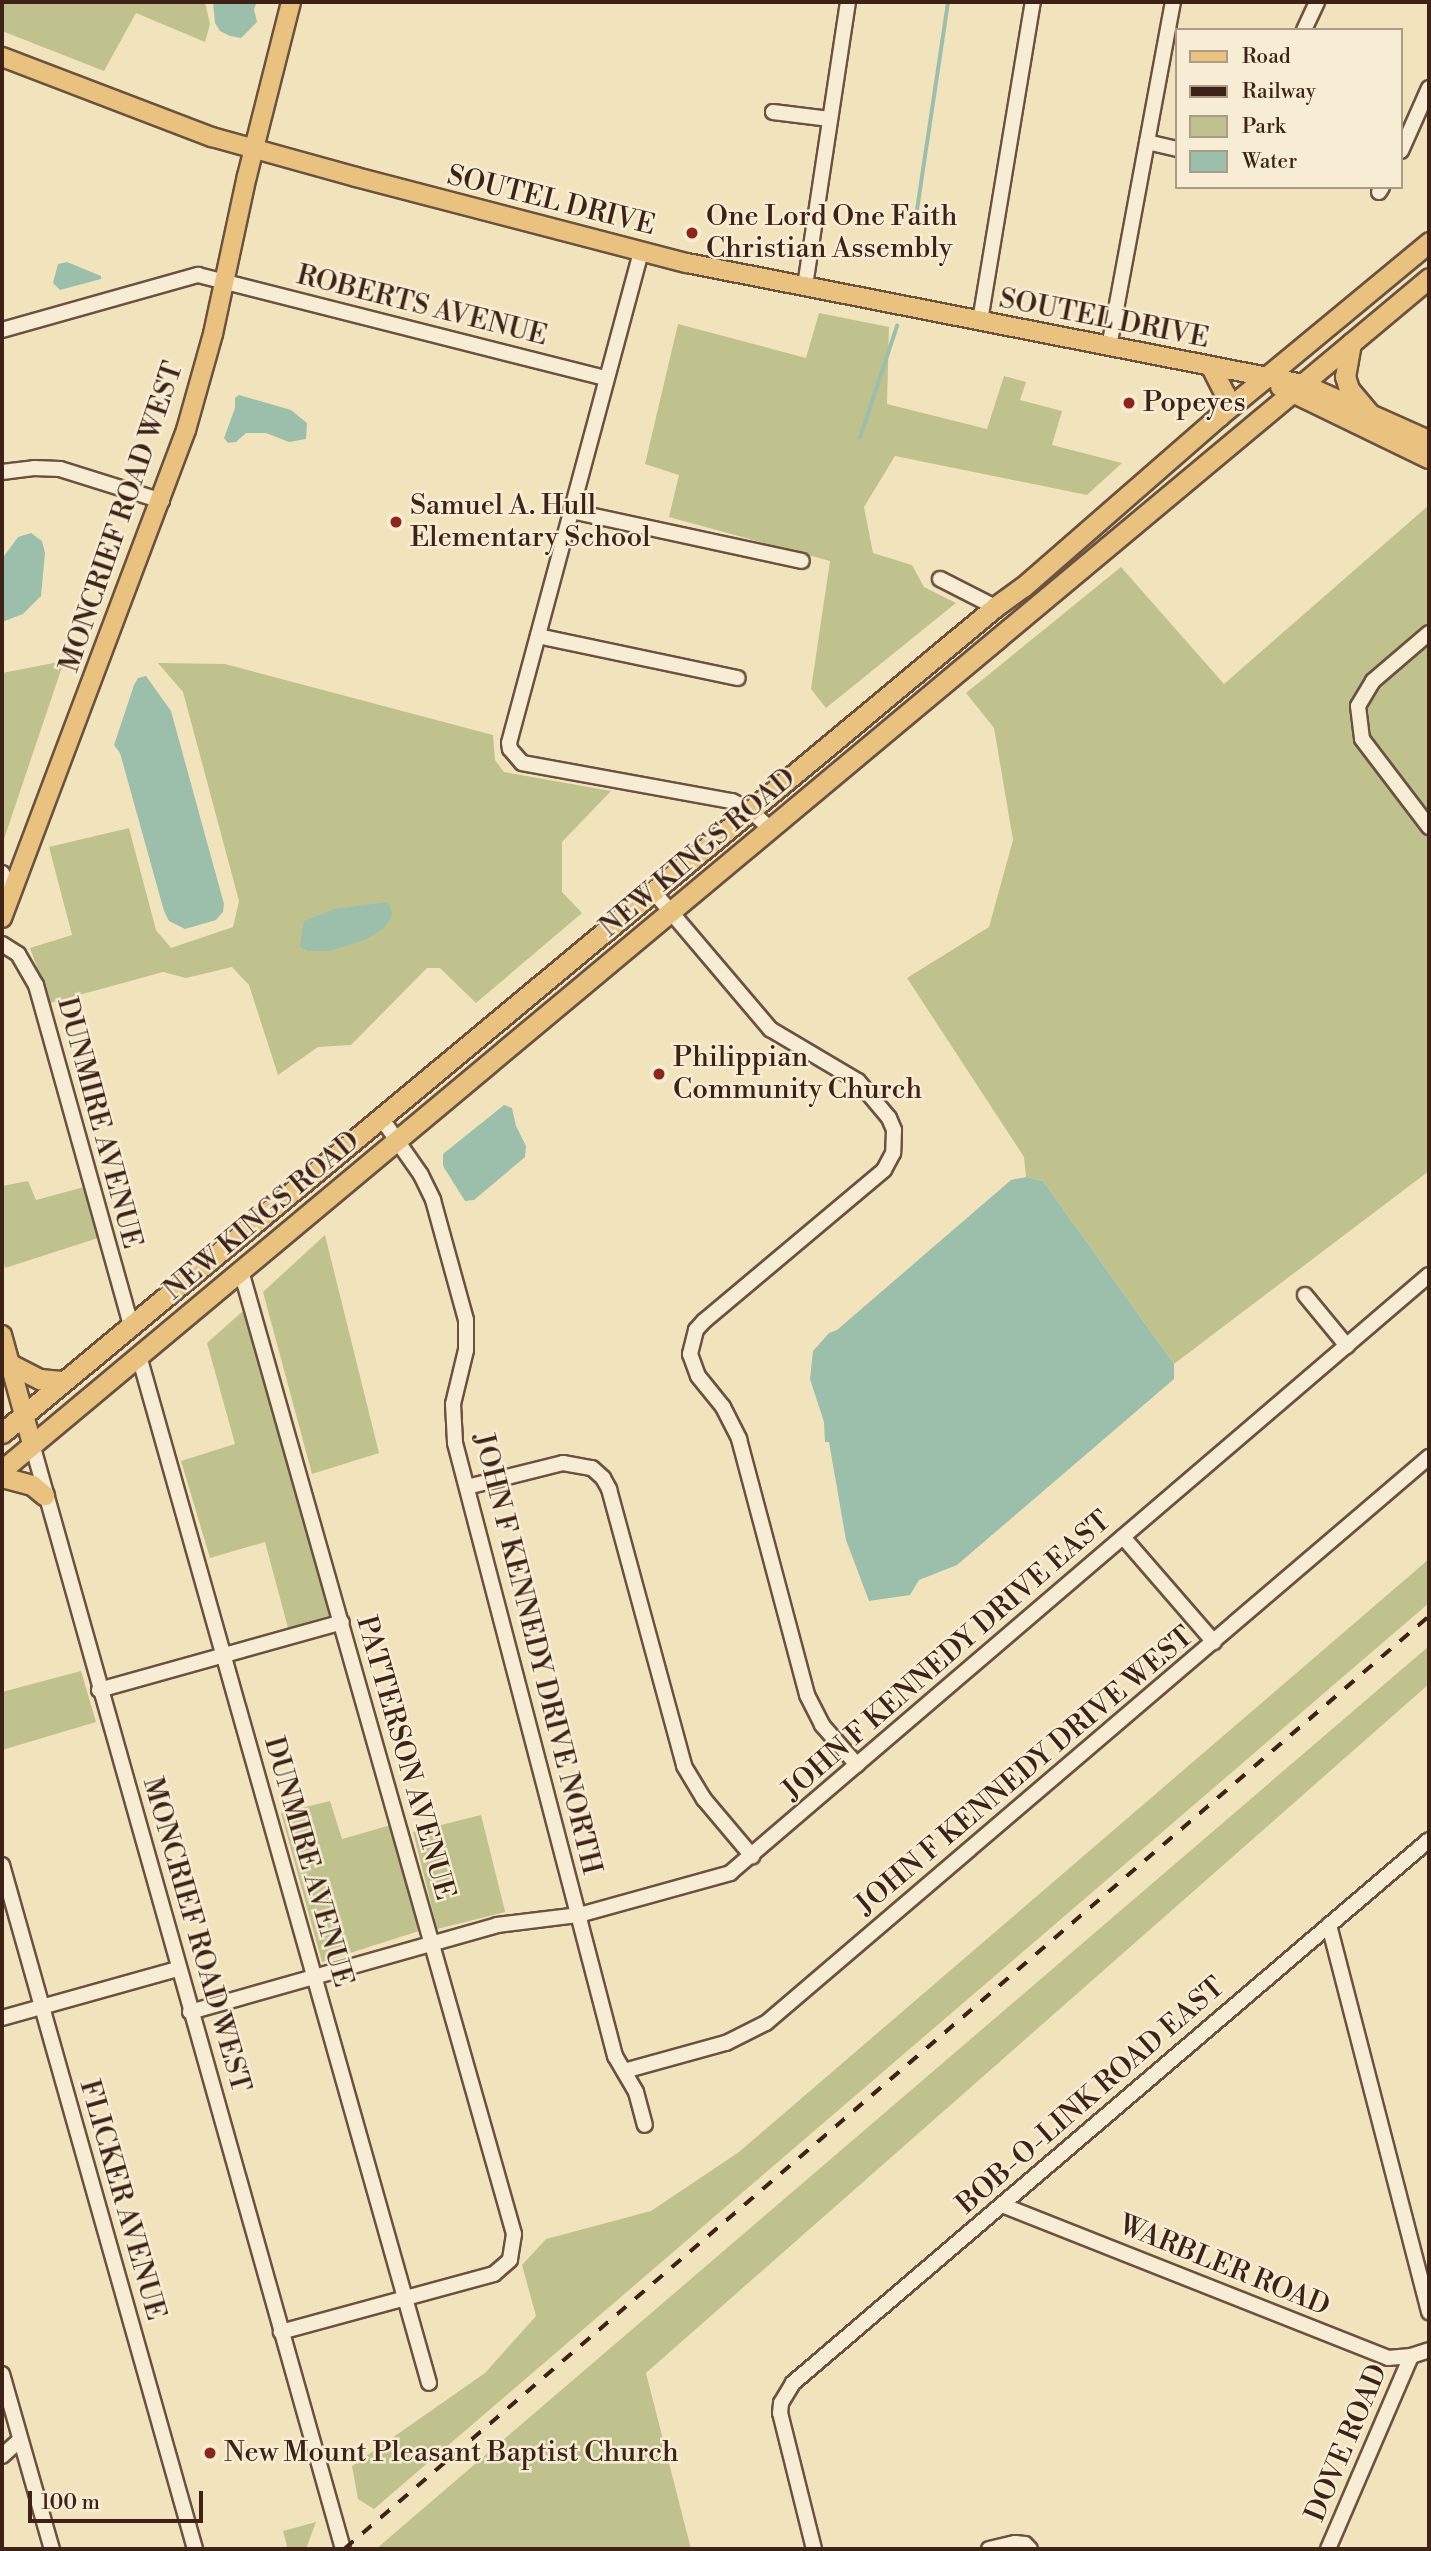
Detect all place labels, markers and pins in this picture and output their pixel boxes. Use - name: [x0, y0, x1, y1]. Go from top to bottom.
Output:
- place label: One Lord One Faith Christian Assembly: [706, 200, 957, 266]
- marker: One Lord One Faith Christian Assembly: [684, 225, 700, 241]
- place label: Popeyes: [1143, 386, 1246, 420]
- marker: Popeyes: [1121, 395, 1137, 411]
- place label: Samuel A. Hull Elementary School: [410, 489, 651, 555]
- marker: Samuel A. Hull Elementary School: [388, 514, 404, 530]
- place label: Philippian Community Church: [673, 1041, 922, 1107]
- marker: Philippian Community Church: [651, 1066, 667, 1082]
- place label: New Mount Pleasant Baptist Church: [224, 2436, 679, 2470]
- marker: New Mount Pleasant Baptist Church: [202, 2445, 218, 2461]

